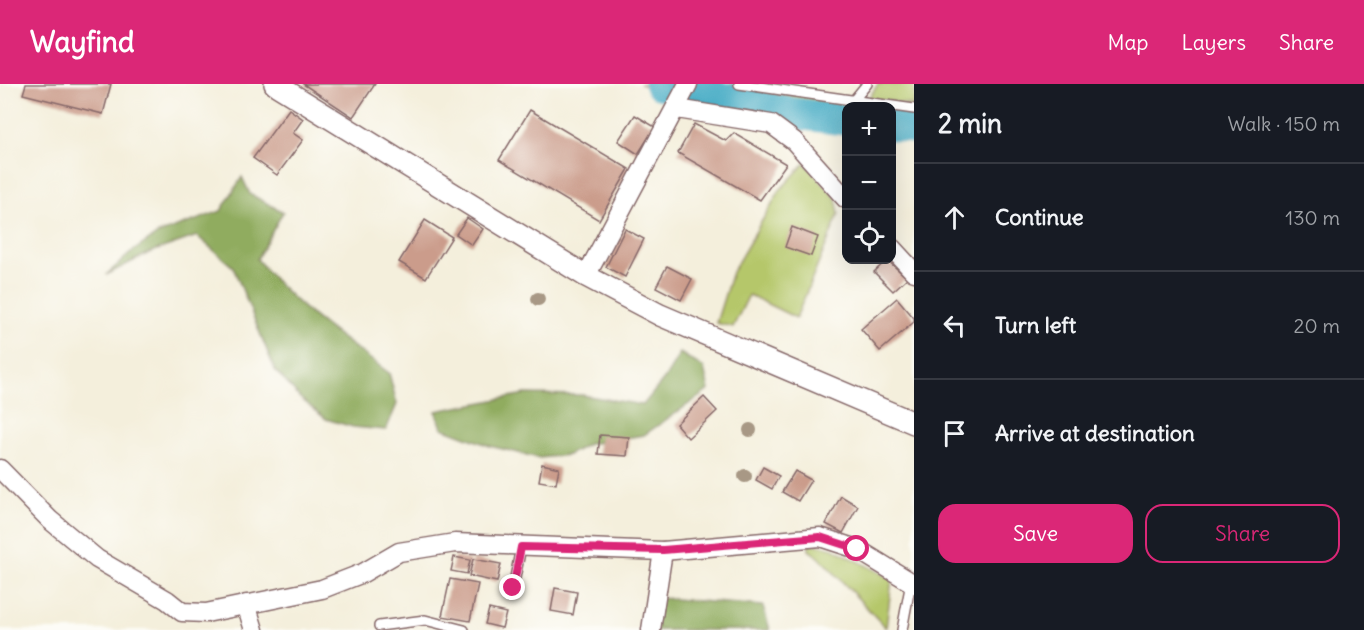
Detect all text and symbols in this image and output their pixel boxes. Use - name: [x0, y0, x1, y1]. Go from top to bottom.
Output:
- text: Wayfind: [30, 24, 134, 60]
- text: Map: [1108, 29, 1148, 56]
- text: Layers: [1181, 29, 1246, 56]
- text: Share: [1279, 29, 1334, 56]
- map controls: [842, 102, 896, 264]
- button: +: [842, 102, 896, 156]
- text: 2 min: [938, 107, 1002, 140]
- text: Walk · 150 m: [1228, 111, 1340, 136]
- button: −: [842, 156, 896, 210]
- icon: ahead: [938, 201, 971, 234]
- text: Continue: [995, 203, 1084, 231]
- text: 130 m: [1285, 205, 1340, 230]
- button: locate: [842, 210, 896, 264]
- icon: left: [938, 309, 971, 342]
- text: Turn left: [995, 311, 1076, 339]
- text: 20 m: [1294, 313, 1340, 338]
- icon: arrive: [938, 417, 971, 450]
- text: Arrive at destination: [995, 419, 1195, 447]
- button: Save: [938, 504, 1133, 563]
- button: Share: [1145, 504, 1340, 563]
- route start: [843, 535, 869, 561]
- route end: [499, 574, 525, 600]

